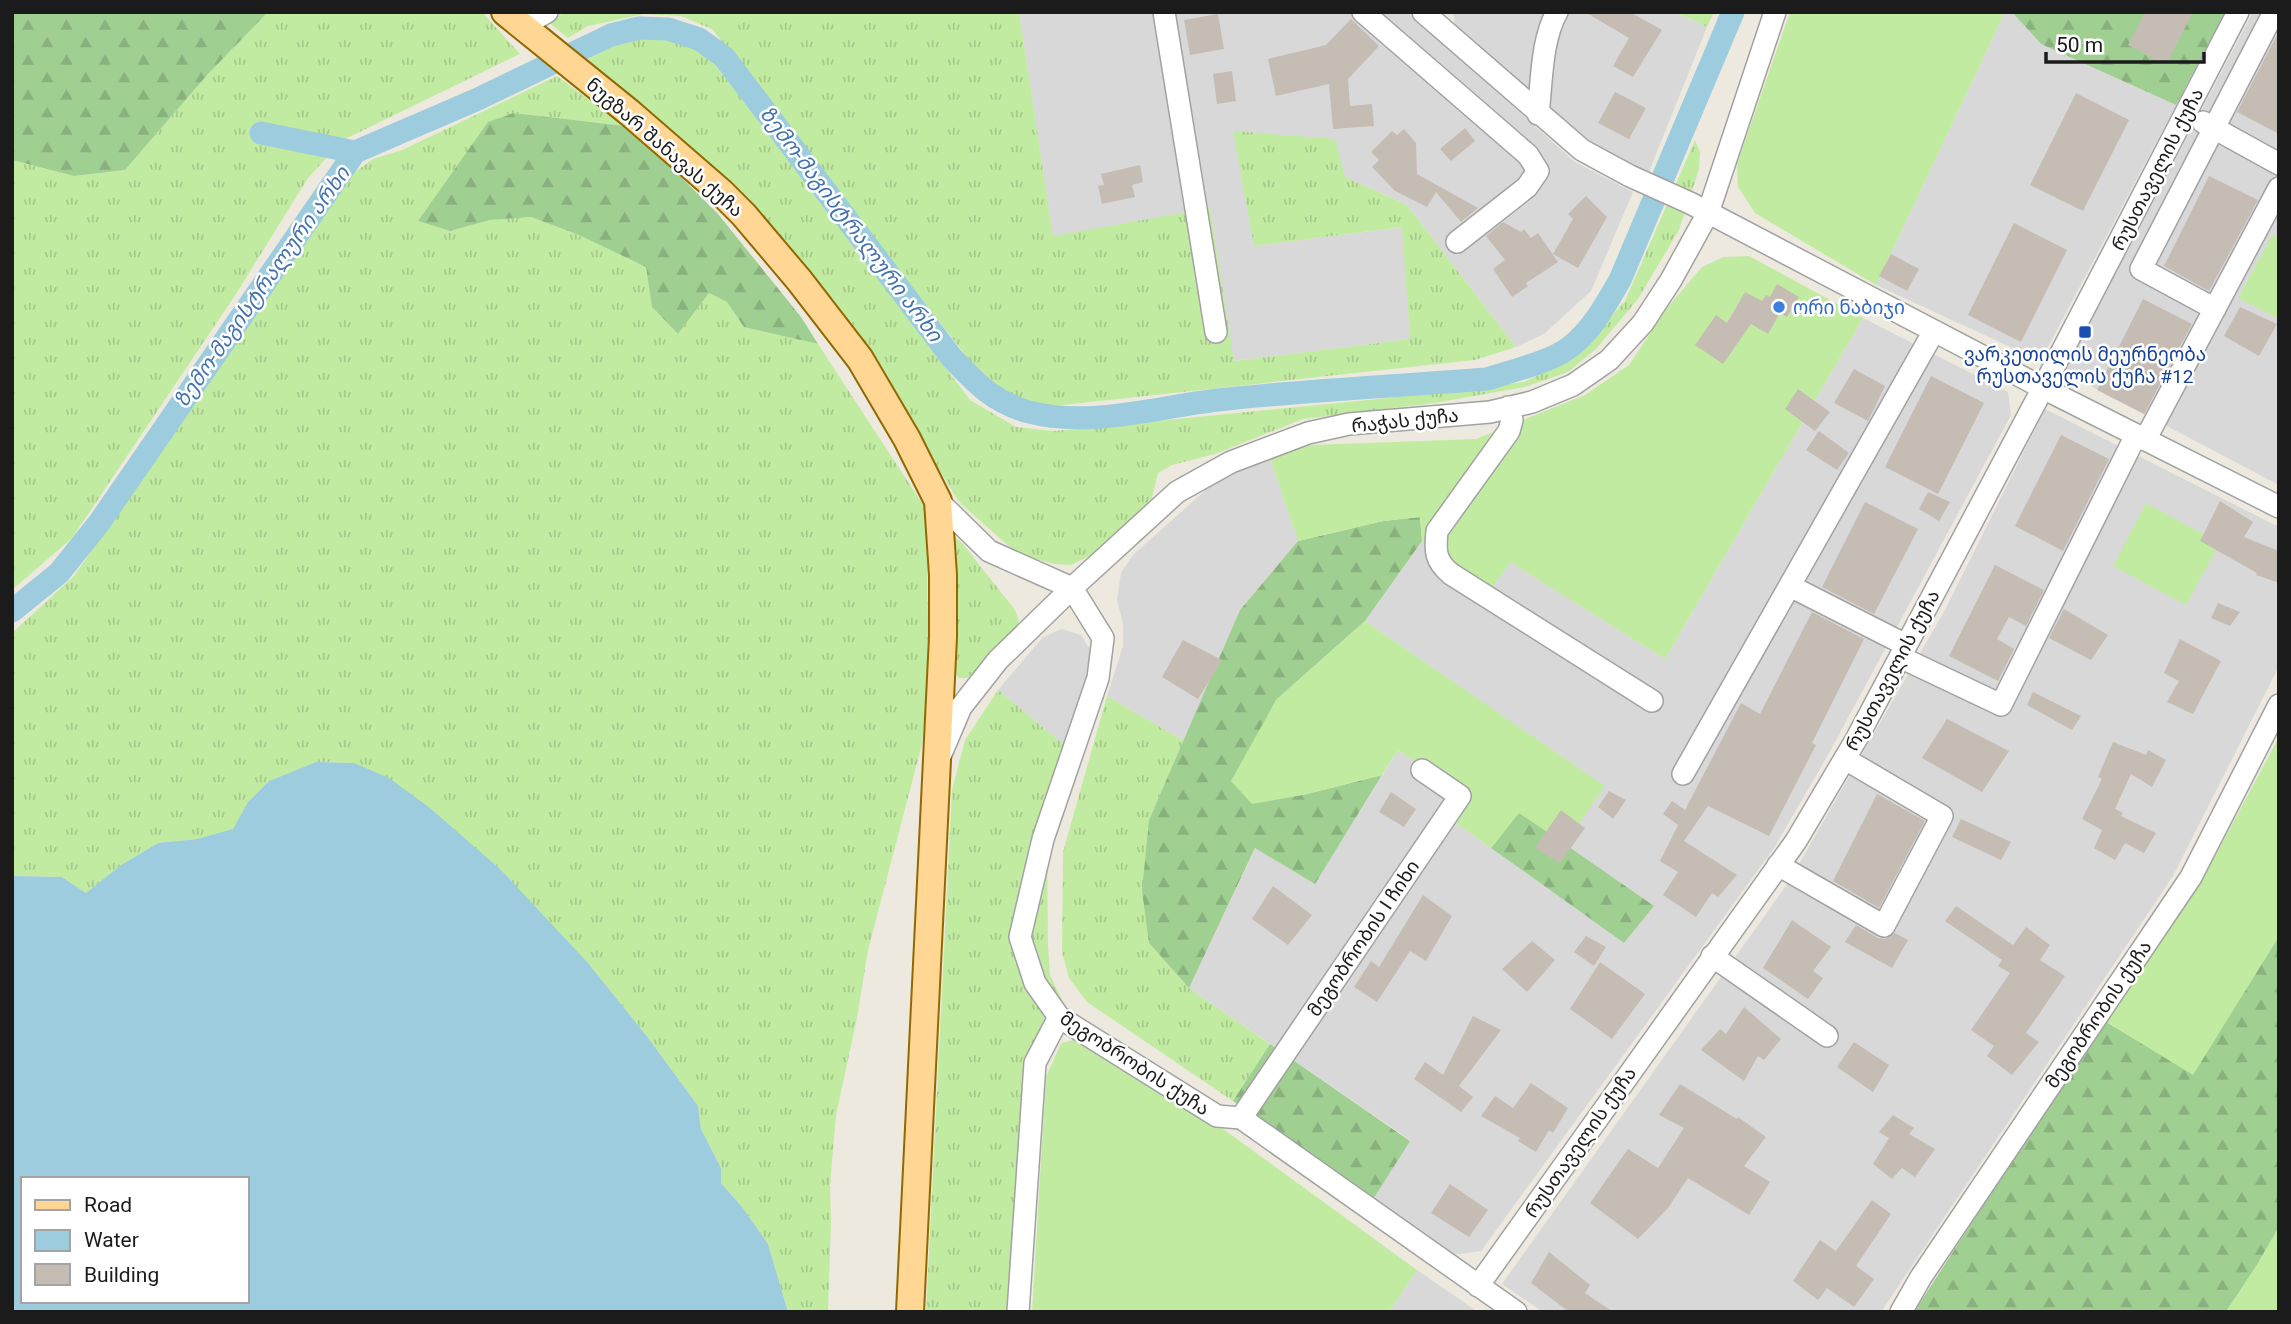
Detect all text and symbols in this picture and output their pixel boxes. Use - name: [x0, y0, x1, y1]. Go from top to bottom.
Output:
- scale bar: [2046, 21, 2204, 65]
- text: 50 m: [2056, 33, 2103, 57]
- street label: ნუგზარ შანავას ქუჩა: [581, 73, 748, 222]
- street label: რუსთაველის ქუჩა: [2107, 84, 2209, 255]
- water label: ზემო-მაგისტრალური არხი: [754, 102, 948, 348]
- water label: ზემო-მაგისტრალური არხი: [170, 161, 356, 412]
- place label: ორი ნაბიჯი: [1793, 296, 1905, 319]
- marker: ორი ნაბიჯი: [1771, 299, 1787, 315]
- marker: ვარკეთილის მეურნეობა რუსთაველის ქუჩა #12: [2077, 324, 2093, 340]
- place label: ვარკეთილის მეურნეობა რუსთაველის ქუჩა #12: [1964, 343, 2206, 389]
- street label: რაჭას ქუჩა: [1350, 403, 1460, 438]
- street label: რუსთაველის ქუჩა: [1840, 586, 1946, 755]
- street label: მეგობრობის I ჩიხი: [1303, 856, 1424, 1021]
- street label: მეგობრობის ქუჩა: [2040, 936, 2156, 1093]
- street label: მეგობრობის ქუჩა: [1056, 1007, 1214, 1120]
- street label: რუსთაველის ქუჩა: [1520, 1062, 1642, 1223]
- legend: [21, 1177, 248, 1303]
- text: Road: [84, 1193, 132, 1217]
- text: Water: [84, 1228, 139, 1252]
- text: Building: [84, 1263, 159, 1287]

